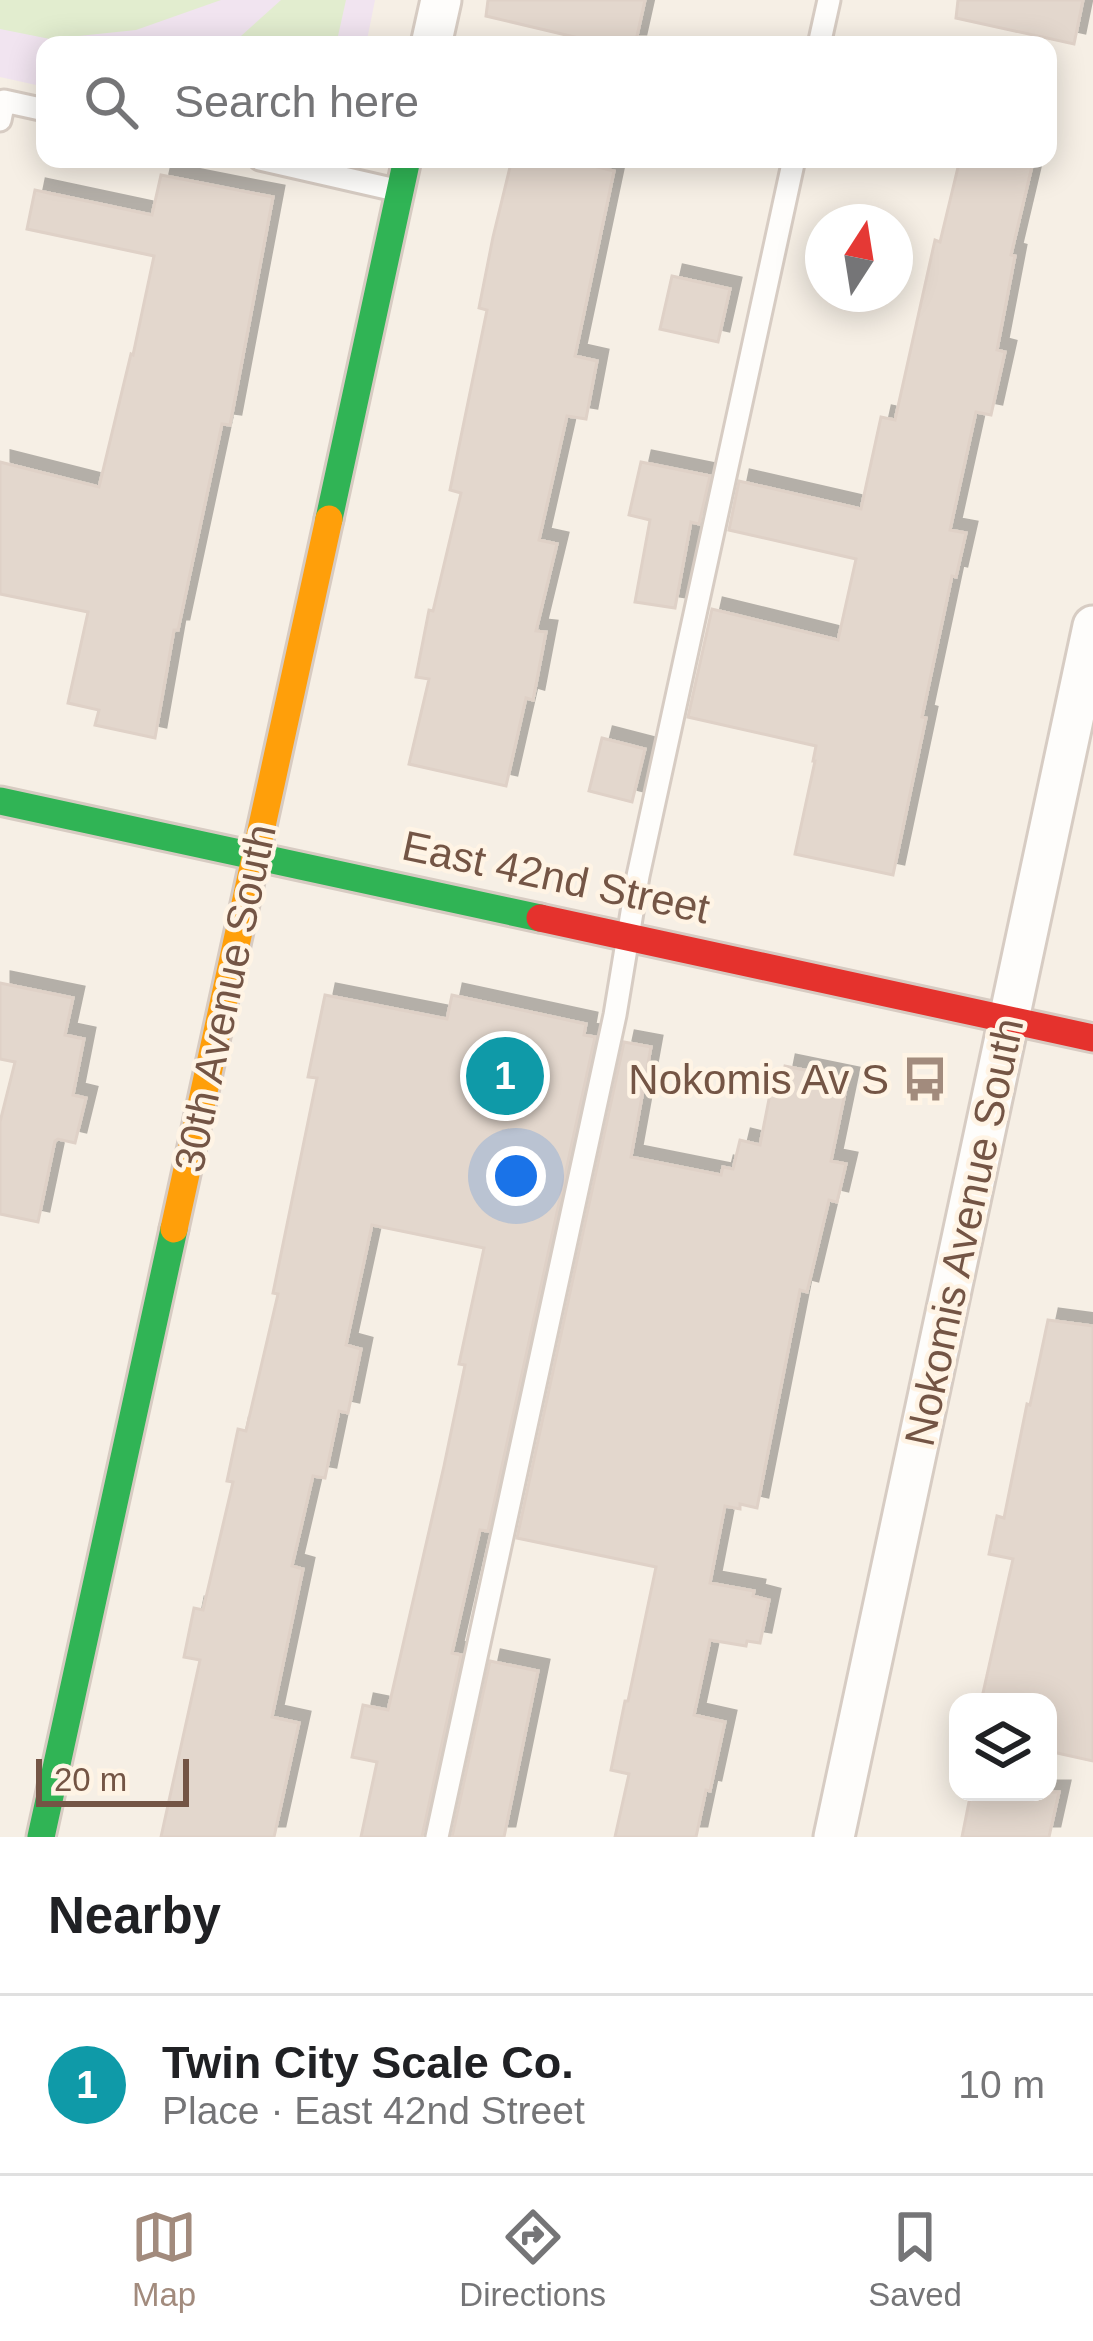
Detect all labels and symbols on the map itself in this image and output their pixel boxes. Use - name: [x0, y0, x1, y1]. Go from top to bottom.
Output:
- north arrow: [805, 204, 913, 312]
- street label: 30th Avenue South: [165, 820, 285, 1176]
- street label: East 42nd Street: [398, 821, 714, 933]
- street label: Nokomis Avenue South: [896, 1014, 1032, 1450]
- pin: 1: [466, 1031, 544, 1121]
- bus stop icon: Nokomis Av S: [900, 1054, 950, 1104]
- place label: Nokomis Av S: [628, 1056, 889, 1103]
- your location: [486, 1146, 546, 1206]
- scale bar: [36, 1753, 189, 1806]

